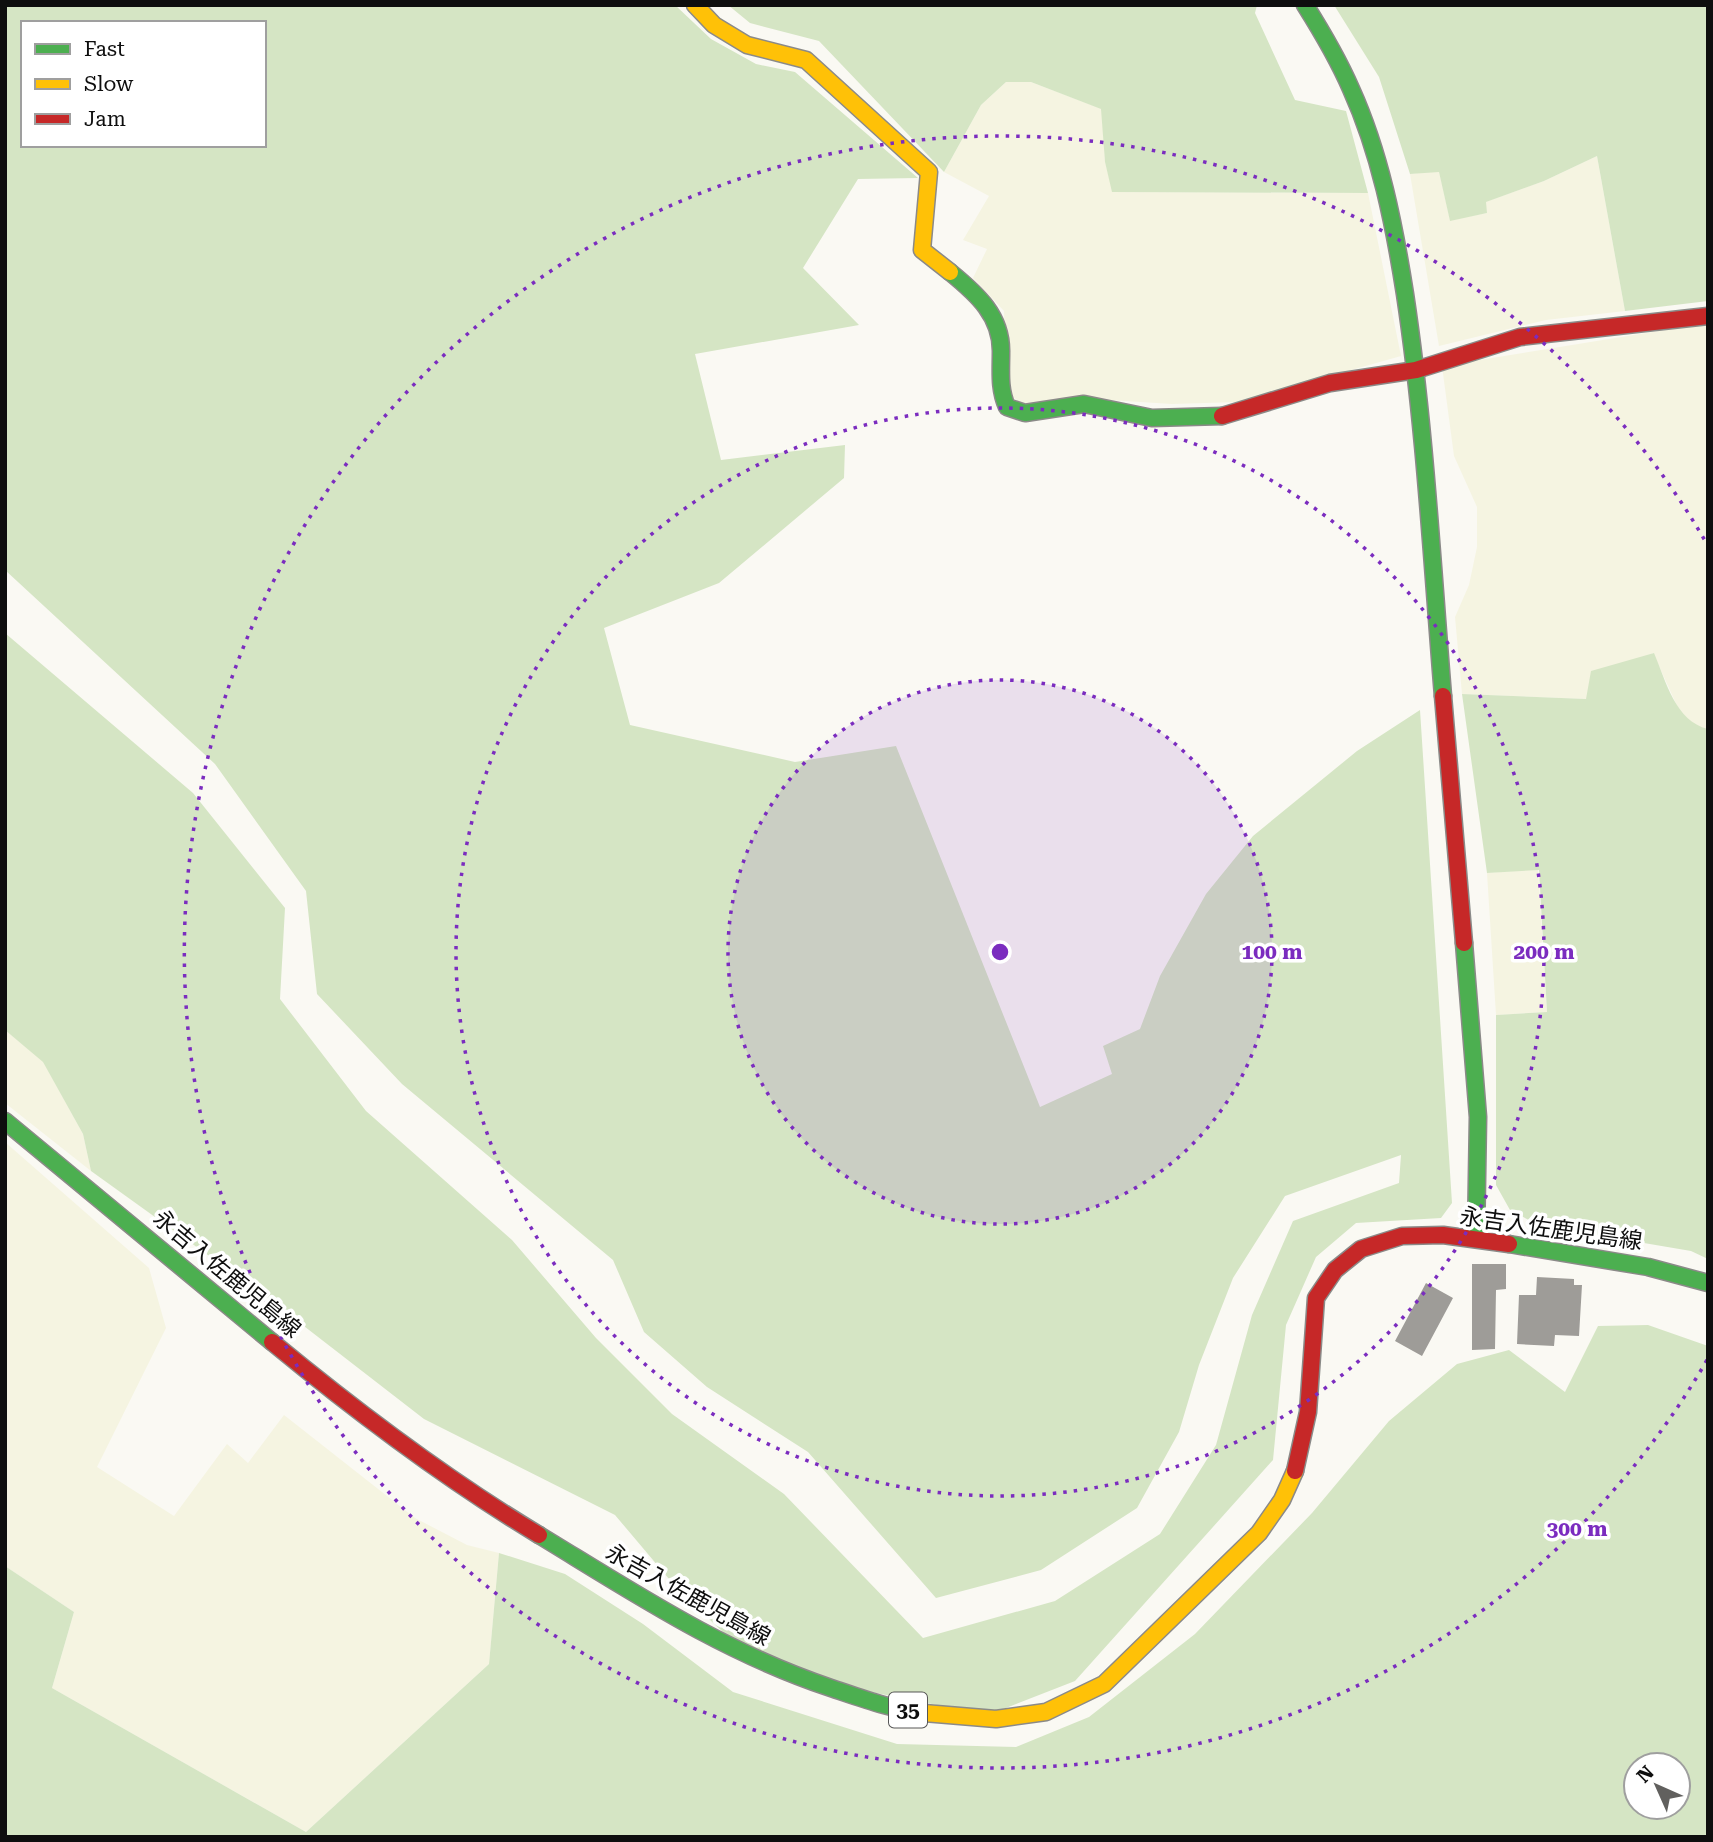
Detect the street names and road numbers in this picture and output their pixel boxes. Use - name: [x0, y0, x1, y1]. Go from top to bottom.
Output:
- street label: 永吉入佐鹿児島線: [1458, 1203, 1644, 1255]
- street label: 永吉入佐鹿児島線: [148, 1205, 306, 1343]
- street label: 永吉入佐鹿児島線: [601, 1539, 775, 1651]
- road number: 35: [889, 1692, 927, 1728]

